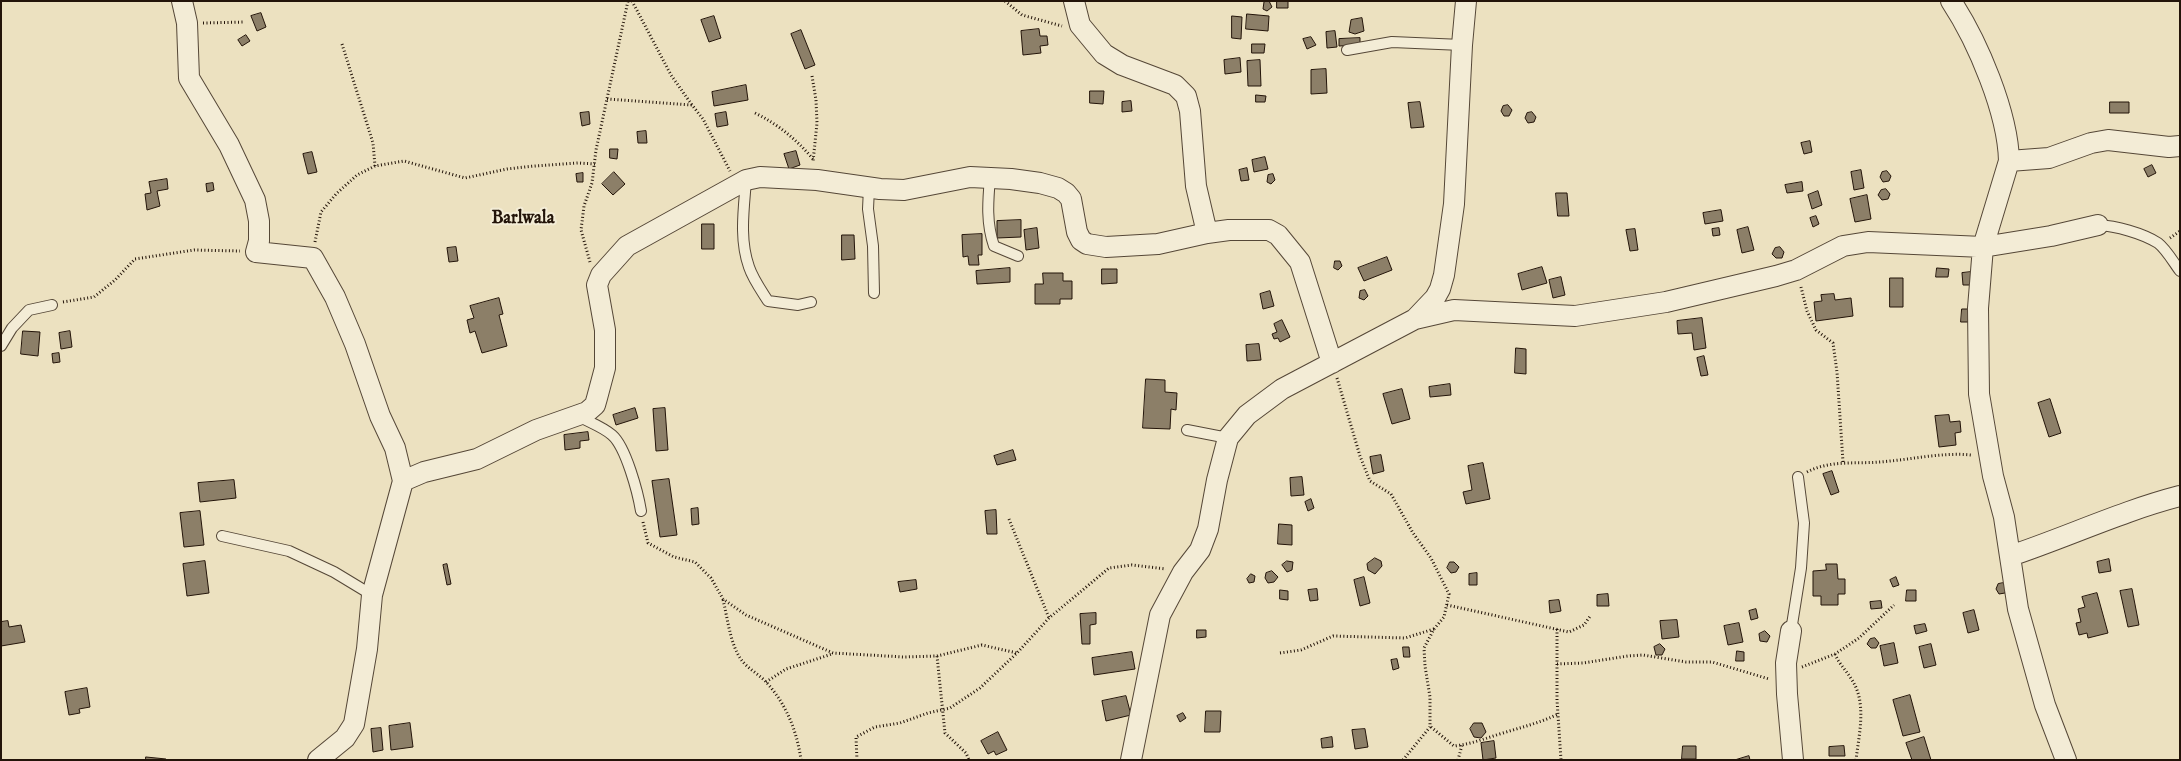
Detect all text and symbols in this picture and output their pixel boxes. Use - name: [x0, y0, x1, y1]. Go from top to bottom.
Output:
- district label: Barlwala: [491, 208, 555, 230]

